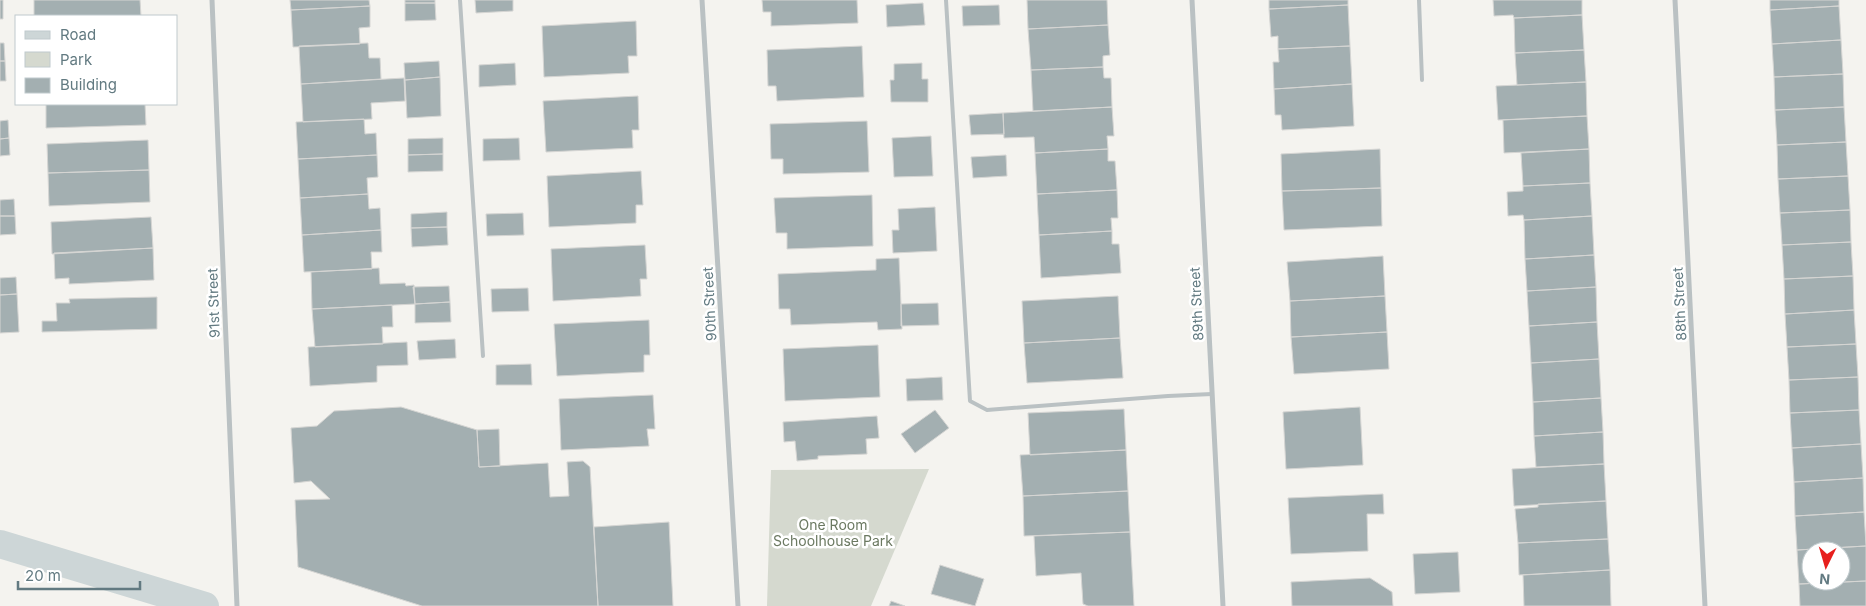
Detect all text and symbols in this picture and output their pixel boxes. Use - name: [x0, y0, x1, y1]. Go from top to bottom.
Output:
- legend: [15, 15, 178, 105]
- text: Road: [60, 25, 96, 44]
- text: Park: [60, 50, 93, 69]
- text: Building: [60, 75, 117, 94]
- street label: 90th Street: [699, 266, 719, 341]
- street label: 89th Street: [1186, 266, 1206, 341]
- street label: 88th Street: [1669, 266, 1689, 341]
- street label: 91st Street: [203, 267, 223, 338]
- park label: One Room Schoolhouse Park: [773, 516, 893, 549]
- north arrow: [1801, 541, 1851, 591]
- scale bar: [18, 558, 140, 590]
- text: 20 m: [25, 566, 61, 585]
- text: N: [1819, 571, 1831, 588]

